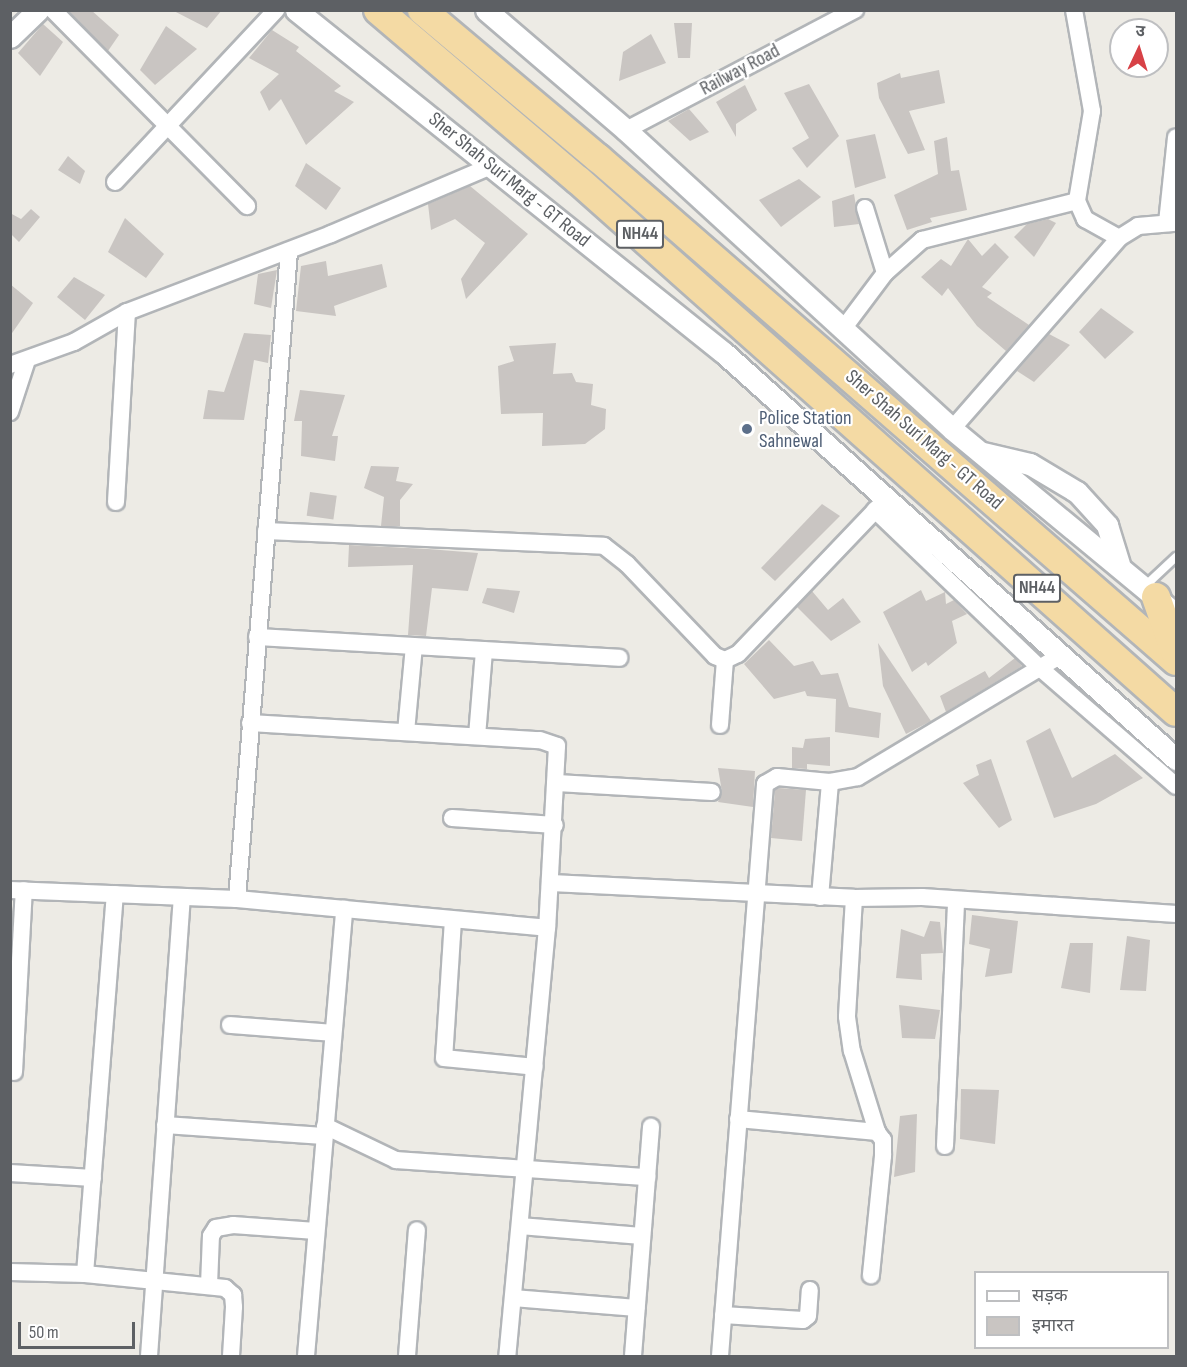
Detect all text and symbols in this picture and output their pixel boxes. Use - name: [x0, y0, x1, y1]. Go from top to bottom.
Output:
- north arrow: [1109, 18, 1169, 78]
- text: उ: [1135, 22, 1145, 41]
- street label: Railway Road: [696, 39, 784, 101]
- street label: Sher Shah Suri Marg - GT Road: [423, 107, 595, 253]
- road number: NH44: [614, 219, 666, 249]
- street label: Sher Shah Suri Marg - GT Road: [840, 365, 1008, 515]
- place label: Police Station Sahnewal: [759, 406, 852, 453]
- marker: Police Station Sahnewal: [740, 422, 754, 436]
- road number: NH44: [1012, 573, 1062, 603]
- legend: [974, 1271, 1169, 1349]
- text: सड़क: [1032, 1285, 1068, 1306]
- scale bar: [21, 1310, 138, 1348]
- text: इमारत: [1032, 1315, 1074, 1336]
- text: 50 m: [29, 1322, 59, 1343]

